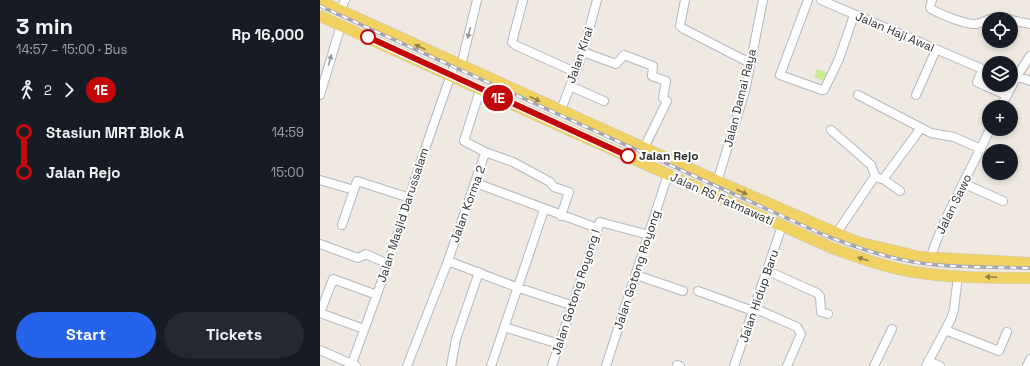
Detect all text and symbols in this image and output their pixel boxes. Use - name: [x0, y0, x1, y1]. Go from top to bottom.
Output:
- street label: Jalan Haji Awal: [853, 8, 937, 56]
- text: 3 min: [16, 12, 73, 40]
- map controls: [982, 12, 1018, 180]
- button: locate: [982, 12, 1018, 48]
- text: Rp 16,000: [232, 25, 304, 44]
- street label: Jalan Kirai: [563, 25, 597, 85]
- one-way arrow: [466, 27, 472, 39]
- unlabelled marker: [360, 29, 376, 45]
- text: 14:57 – 15:00 · Bus: [16, 41, 127, 58]
- one-way arrow: [414, 44, 425, 50]
- street label: Jalan Damai Raya: [720, 47, 760, 149]
- one-way arrow: [327, 54, 333, 66]
- button: layers: [982, 56, 1018, 92]
- icon: walk: [16, 79, 38, 101]
- icon: forward: [58, 79, 80, 101]
- text: 1E: [94, 81, 108, 99]
- text: 2: [44, 82, 52, 99]
- line badge: 1E: [480, 85, 516, 111]
- text: 1E: [491, 89, 505, 107]
- one-way arrow: [529, 96, 541, 102]
- button: +: [982, 100, 1018, 136]
- text: Stasiun MRT Blok A: [46, 123, 184, 142]
- text: 14:59: [271, 124, 304, 141]
- button: −: [982, 144, 1018, 180]
- street label: Jalan Masjid Darussalam: [374, 146, 432, 284]
- marker: Jalan Rejo: [620, 148, 636, 164]
- place label: Jalan Rejo: [639, 148, 699, 164]
- text: Jalan Rejo: [46, 163, 120, 182]
- street label: Jalan Korma 2: [447, 163, 489, 245]
- text: 15:00: [271, 164, 304, 181]
- street label: Jalan RS Fatmawati: [668, 169, 776, 229]
- street label: Jalan Sawo: [933, 171, 975, 237]
- one-way arrow: [737, 190, 749, 196]
- street label: Jalan Gotong Royong: [610, 208, 664, 332]
- street label: Jalan Gotong Royong I: [548, 227, 604, 357]
- street label: Jalan Hidup Baru: [736, 247, 782, 345]
- one-way arrow: [857, 256, 869, 262]
- one-way arrow: [985, 274, 997, 281]
- button: Start: [16, 312, 156, 358]
- button: Tickets: [164, 312, 304, 358]

